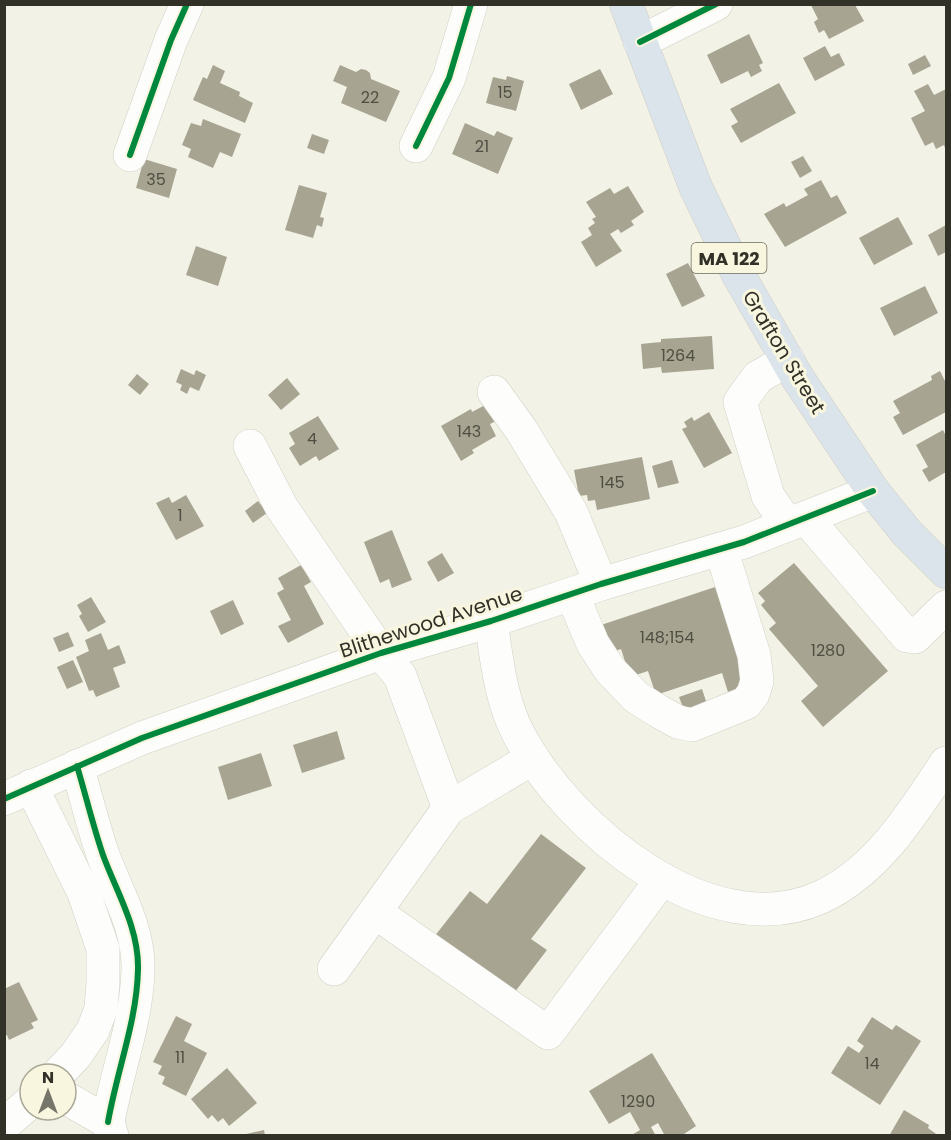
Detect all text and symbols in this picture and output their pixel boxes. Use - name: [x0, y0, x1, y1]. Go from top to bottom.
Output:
- house number: 15: [497, 81, 513, 104]
- house number: 22: [361, 86, 379, 109]
- house number: 21: [475, 135, 489, 158]
- house number: 35: [146, 168, 166, 191]
- road number: MA 122: [692, 243, 766, 273]
- street label: Grafton Street: [736, 285, 832, 419]
- house number: 1264: [661, 344, 695, 367]
- house number: 143: [457, 420, 481, 443]
- house number: 4: [307, 427, 317, 450]
- house number: 145: [599, 471, 625, 494]
- house number: 1: [177, 504, 183, 527]
- street label: Blithewood Avenue: [336, 579, 526, 665]
- house number: 148;154: [640, 626, 694, 649]
- house number: 1280: [811, 639, 845, 662]
- house number: 11: [175, 1046, 185, 1069]
- house number: 14: [864, 1052, 880, 1075]
- north arrow: [18, 1062, 78, 1122]
- text: N: [42, 1066, 54, 1089]
- house number: 1290: [621, 1090, 655, 1113]

